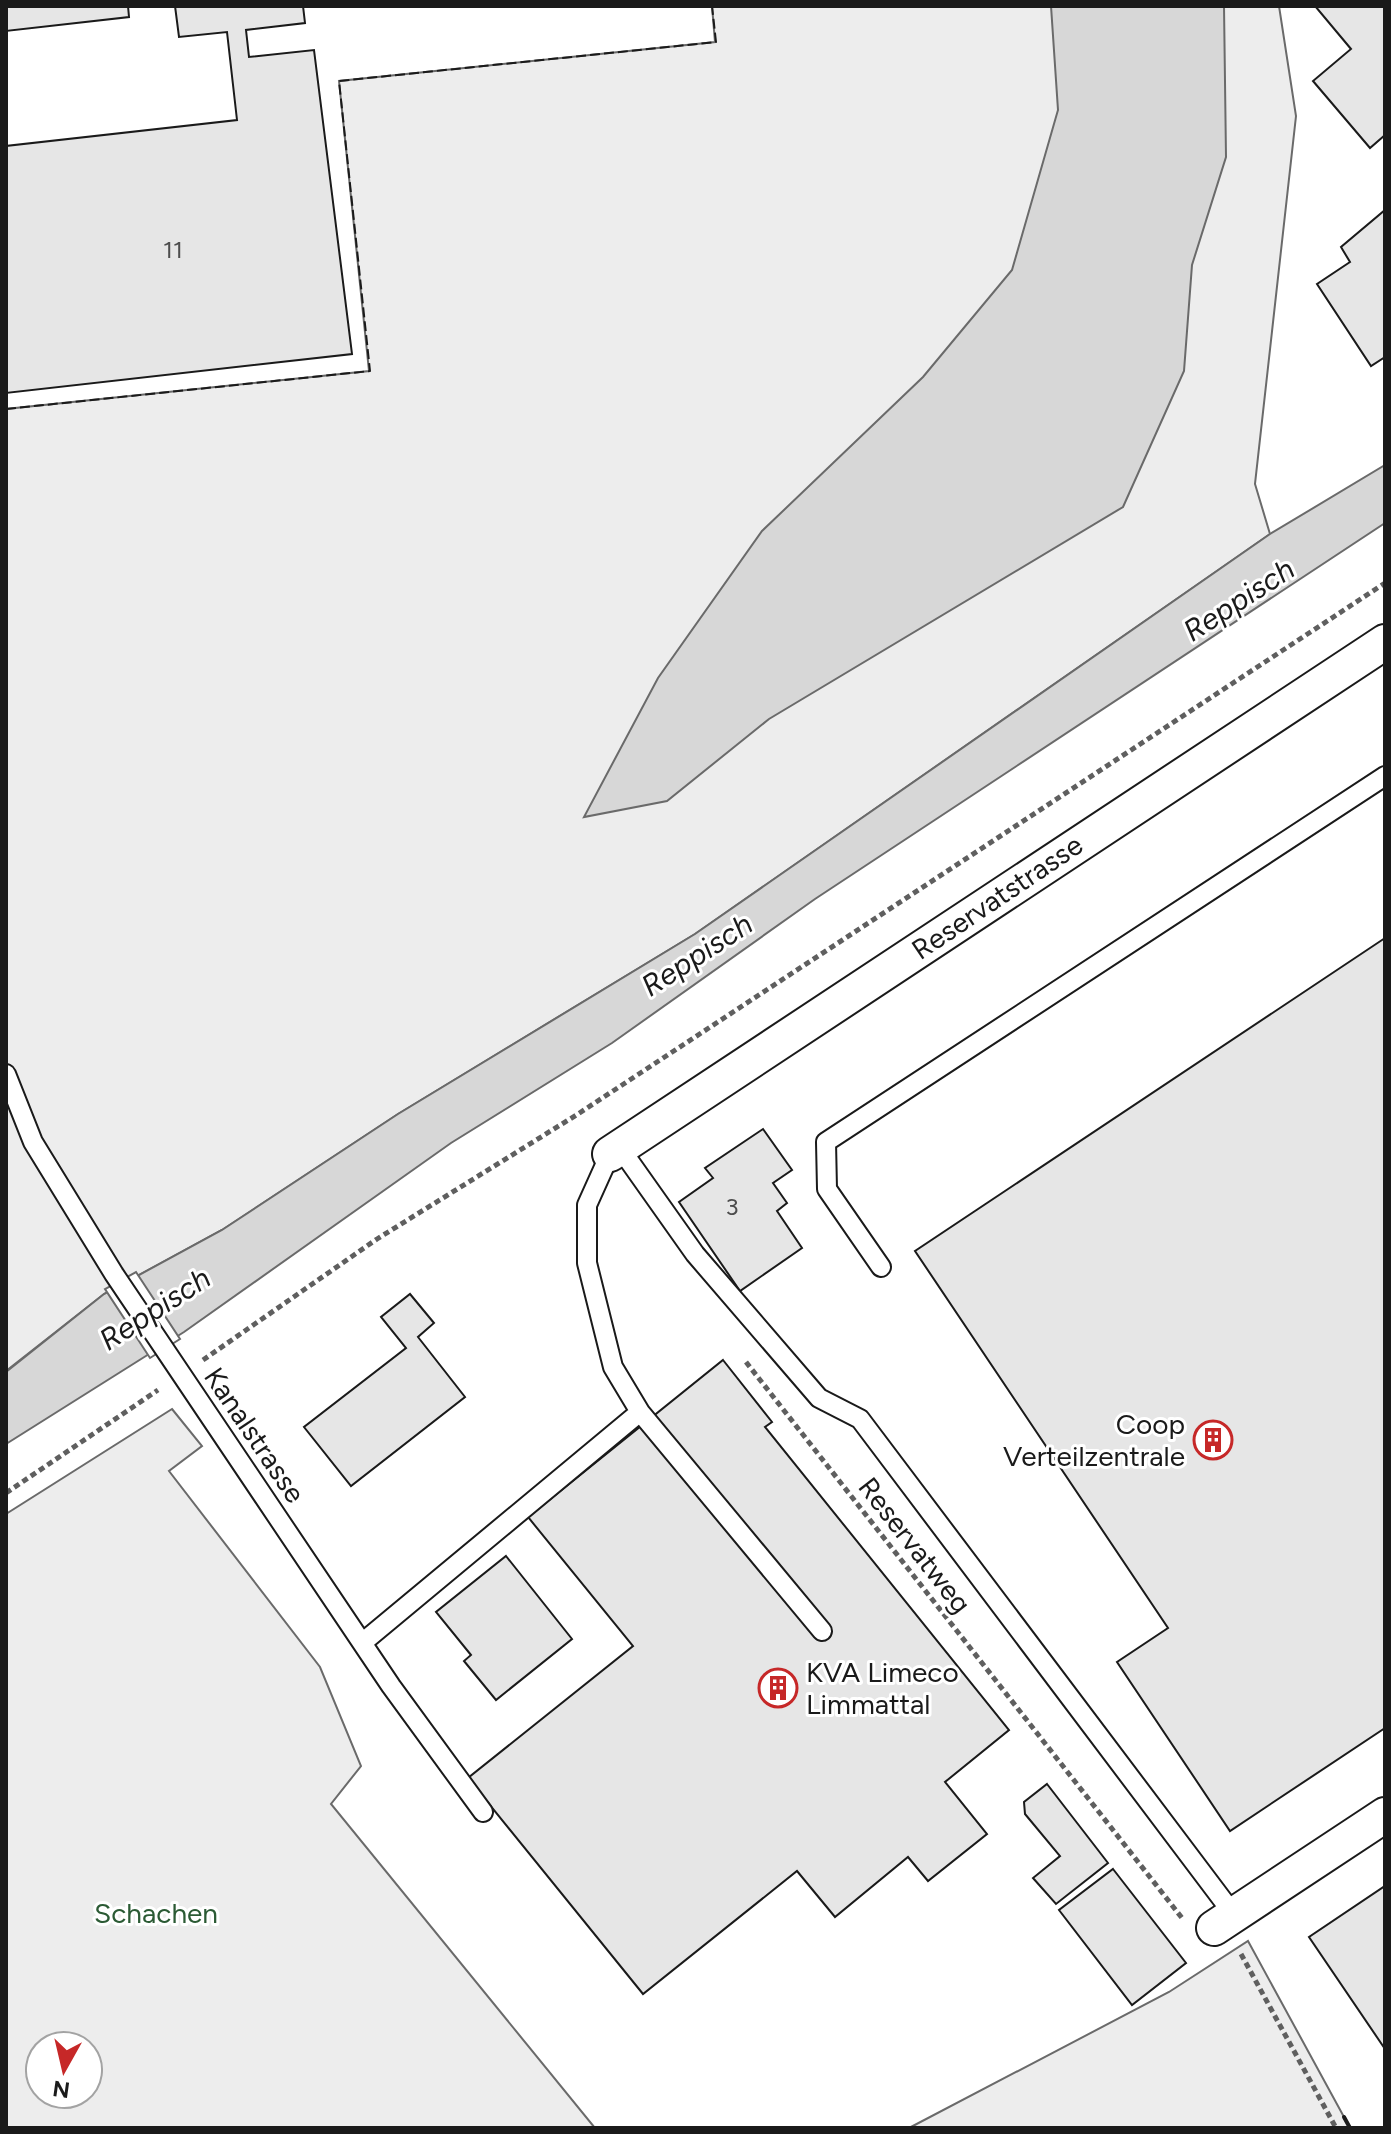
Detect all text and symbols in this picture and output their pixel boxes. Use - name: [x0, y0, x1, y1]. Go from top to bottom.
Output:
- house number: 11: [163, 235, 183, 264]
- water label: Reppisch: [1176, 550, 1301, 649]
- street label: Reservatstrasse: [905, 827, 1089, 967]
- water label: Reppisch: [634, 905, 759, 1004]
- house number: 3: [725, 1192, 739, 1221]
- water label: Reppisch: [92, 1259, 217, 1358]
- street label: Kanalstrasse: [197, 1361, 313, 1509]
- place label: Coop Verteilzentrale: [1003, 1407, 1185, 1473]
- building icon: Coop Verteilzentrale: [1192, 1419, 1234, 1461]
- street label: Reservatweg: [851, 1470, 979, 1620]
- place label: KVA Limeco Limmattal: [806, 1655, 959, 1721]
- building icon: KVA Limeco Limmattal: [757, 1667, 799, 1709]
- park label: Schachen: [94, 1896, 218, 1930]
- north arrow: [24, 2030, 104, 2110]
- text: N: [51, 2075, 72, 2104]

